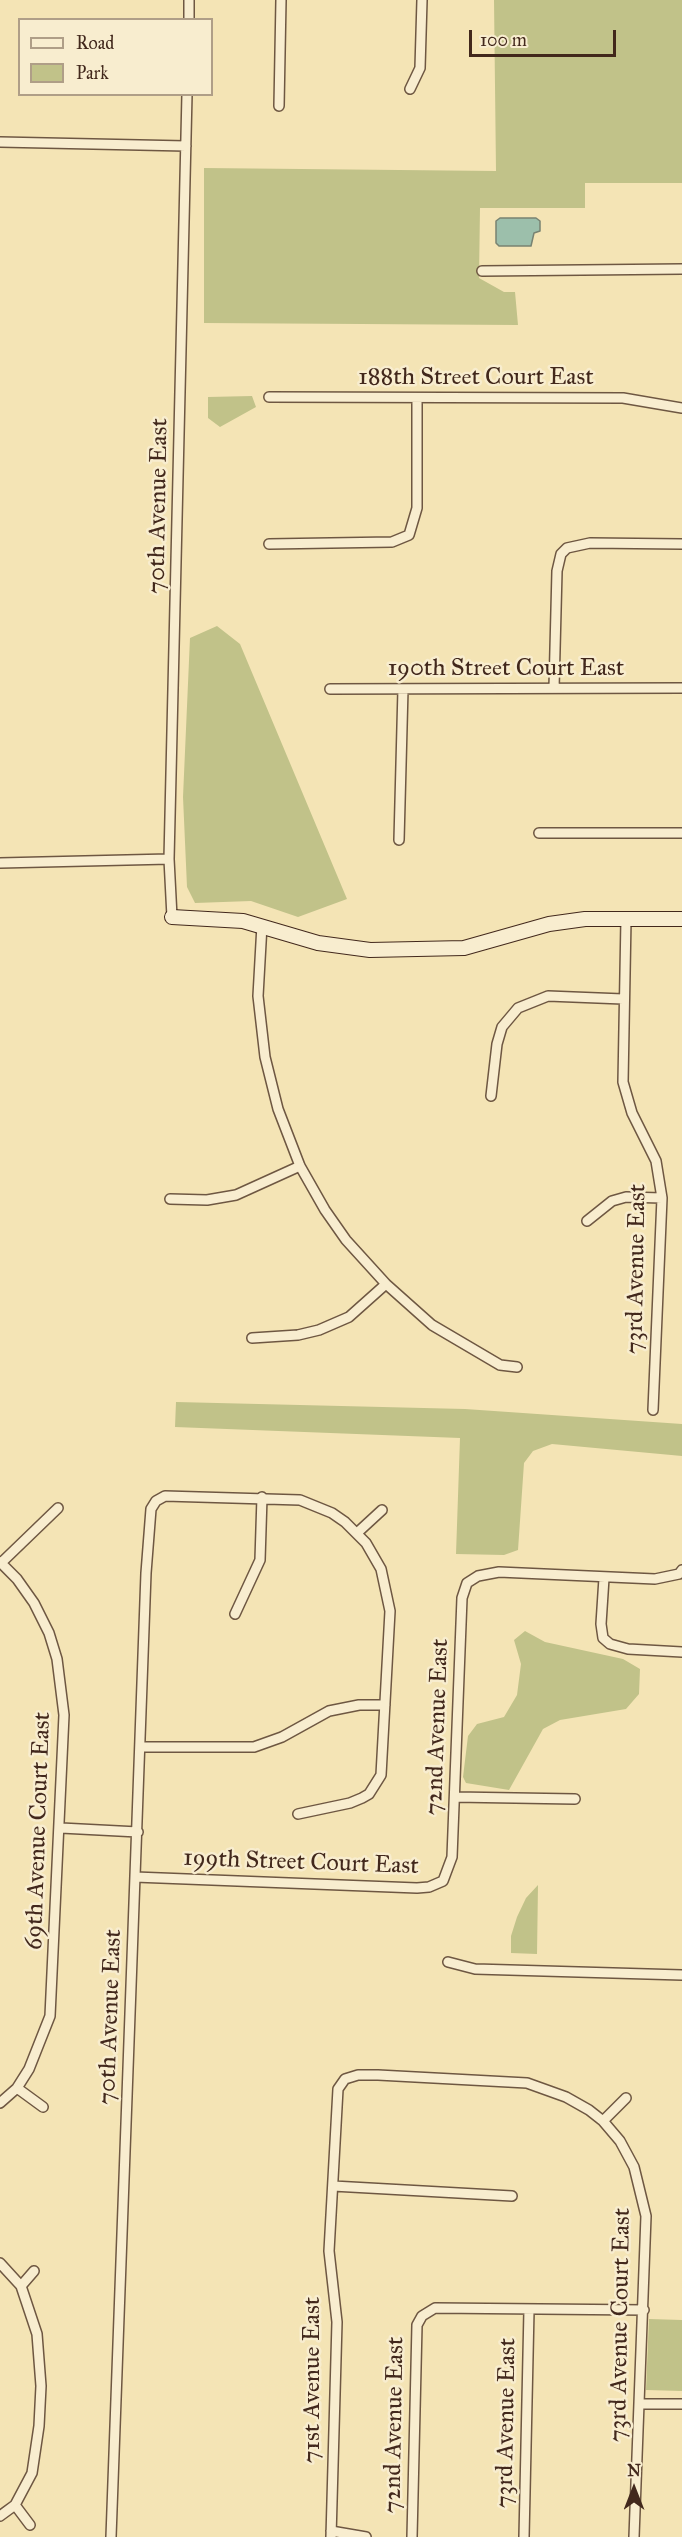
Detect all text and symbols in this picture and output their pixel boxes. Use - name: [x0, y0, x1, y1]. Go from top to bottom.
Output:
- legend: [18, 18, 213, 96]
- scale bar: [472, 18, 619, 56]
- text: 100 m: [480, 29, 527, 51]
- text: Road: [76, 32, 114, 54]
- text: Park: [76, 62, 109, 84]
- street label: 188th Street Court East: [358, 364, 594, 392]
- street label: 70th Avenue East: [143, 418, 175, 594]
- street label: 190th Street Court East: [388, 655, 624, 683]
- street label: 73rd Avenue East: [621, 1184, 653, 1354]
- street label: 72nd Avenue East: [421, 1638, 455, 1816]
- street label: 69th Avenue Court East: [20, 1712, 58, 1950]
- street label: 199th Street Court East: [183, 1844, 419, 1882]
- street label: 70th Avenue East: [94, 1929, 128, 2105]
- street label: 73rd Avenue Court East: [605, 2208, 637, 2442]
- street label: 71st Avenue East: [299, 2297, 327, 2463]
- street label: 72nd Avenue East: [379, 2336, 411, 2514]
- street label: 73rd Avenue East: [491, 2338, 523, 2508]
- north arrow: [604, 2459, 664, 2519]
- text: N: [627, 2461, 641, 2480]

